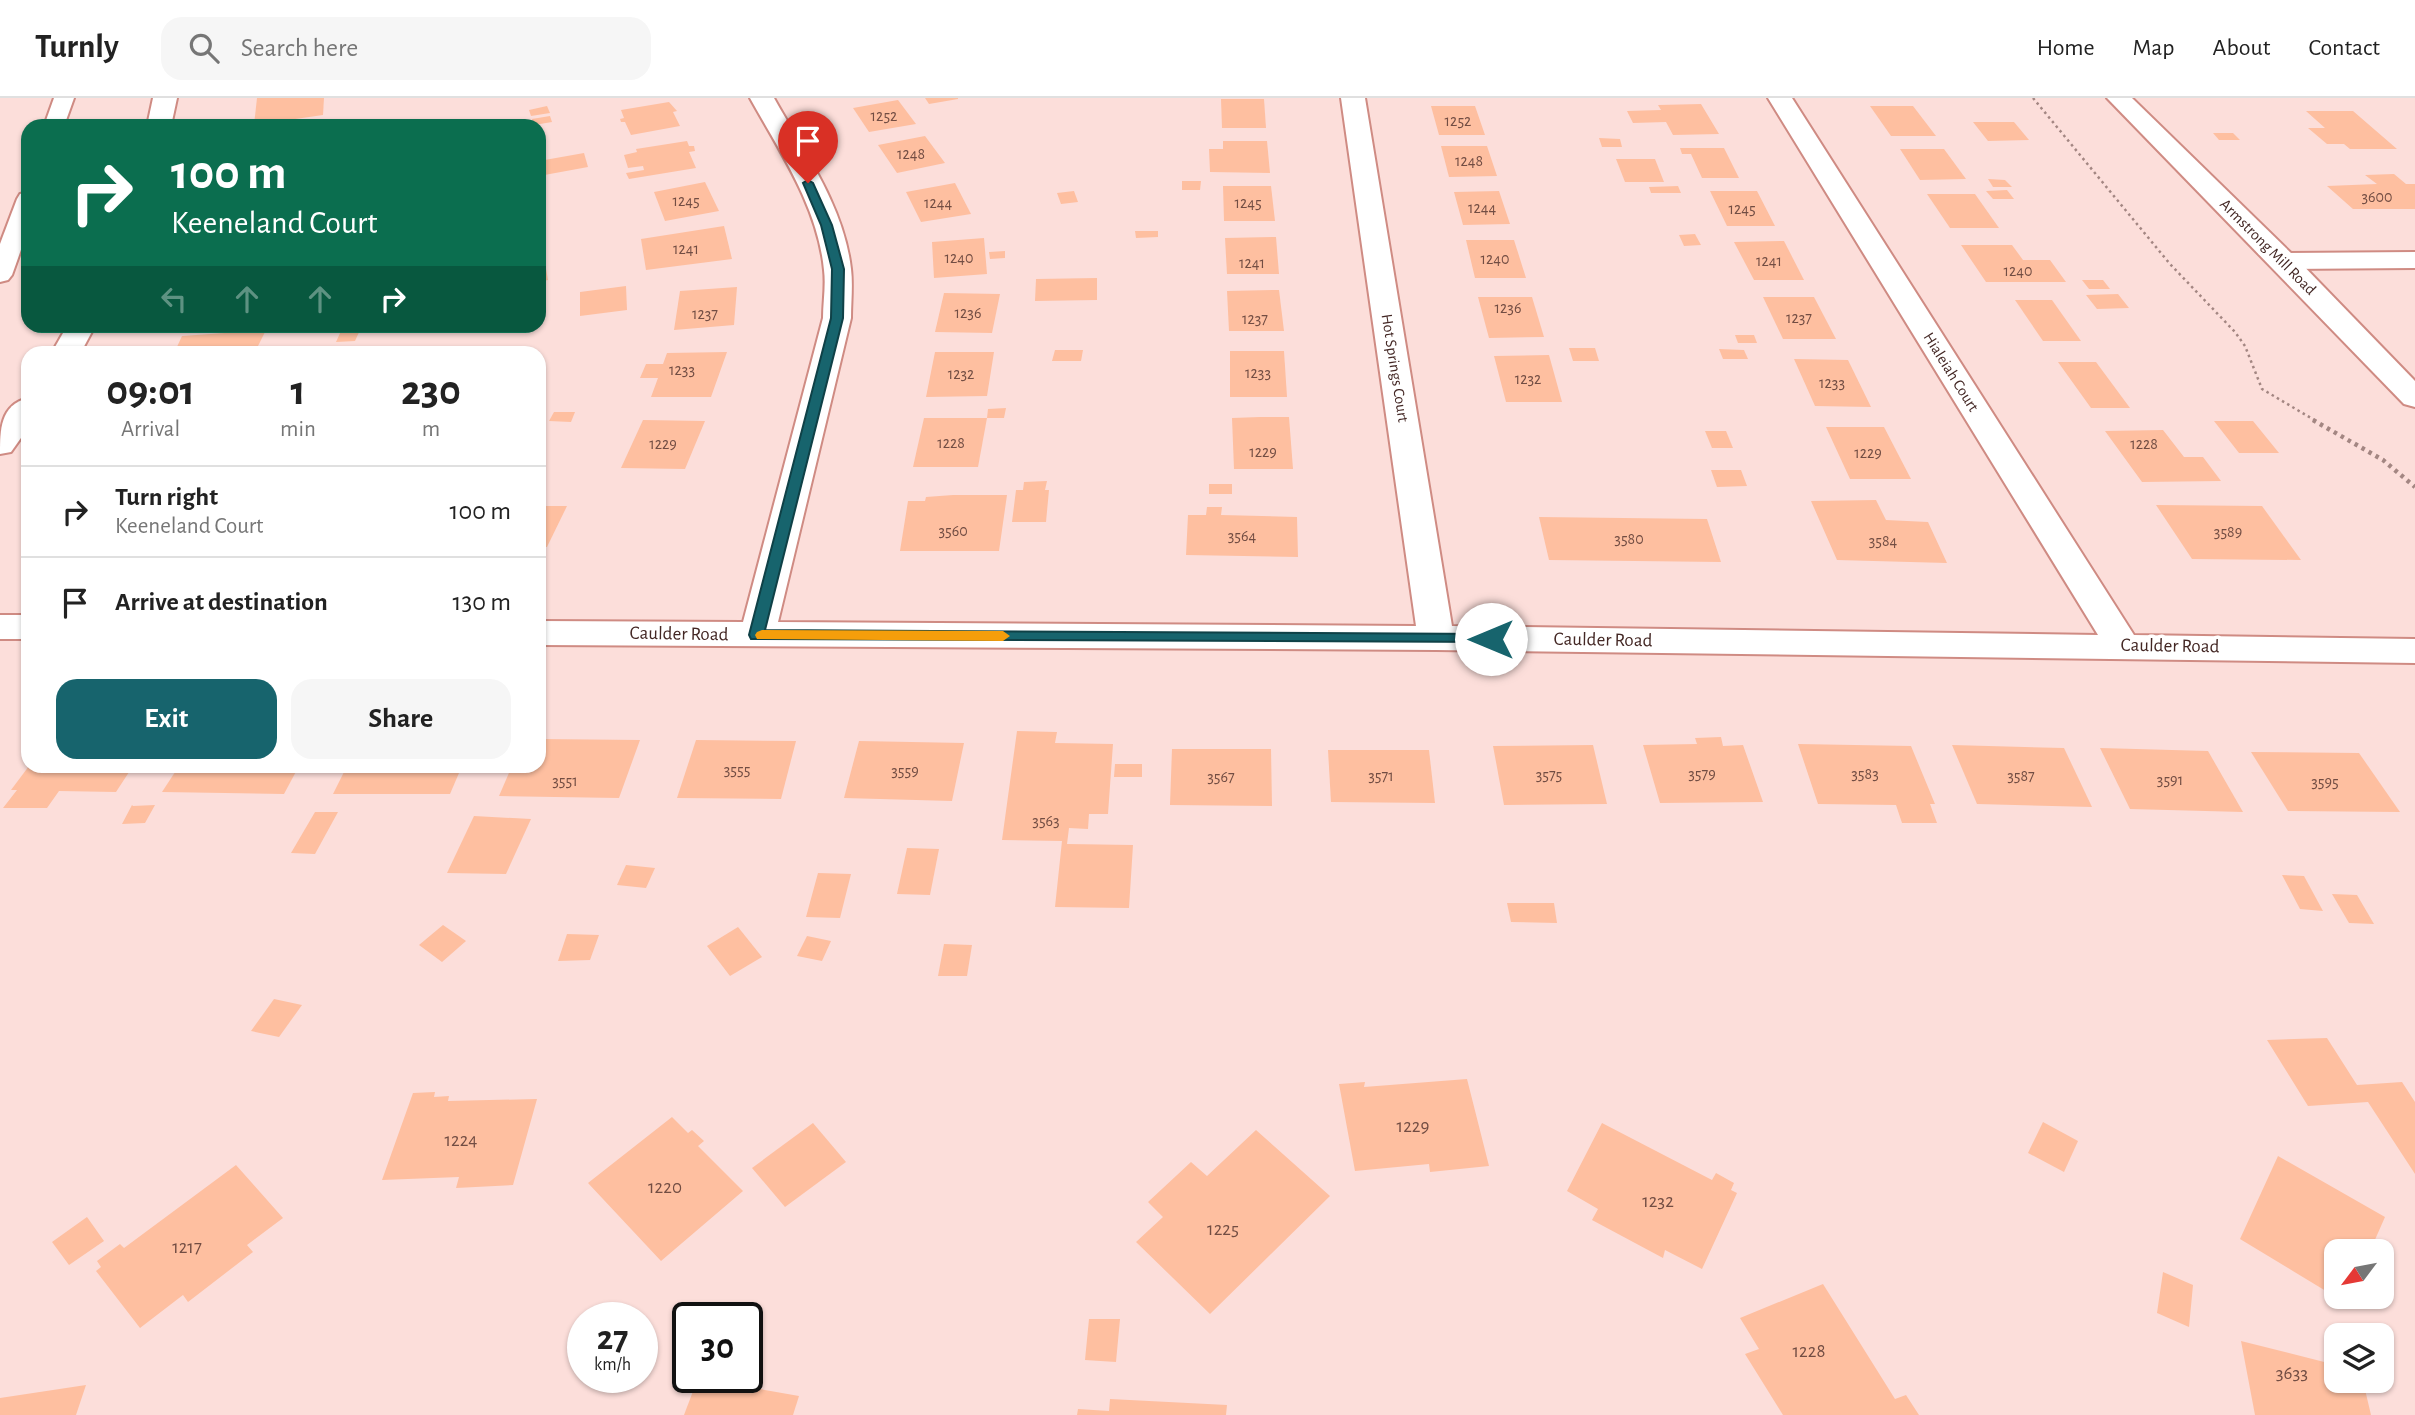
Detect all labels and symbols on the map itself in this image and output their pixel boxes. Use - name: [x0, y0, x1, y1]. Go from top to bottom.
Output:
- house number: 1252: [871, 108, 897, 124]
- pin: [778, 111, 838, 183]
- house number: 1252: [1445, 113, 1471, 129]
- house number: 1248: [897, 146, 925, 162]
- house number: 1248: [1455, 153, 1483, 169]
- house number: 3600: [2361, 189, 2393, 205]
- house number: 1245: [672, 193, 700, 209]
- house number: 1244: [924, 195, 952, 211]
- house number: 1245: [1234, 195, 1262, 211]
- street label: Armstrong Mill Road: [2217, 196, 2319, 298]
- house number: 1244: [1468, 200, 1496, 216]
- house number: 1245: [1728, 201, 1756, 217]
- house number: 1241: [673, 241, 699, 257]
- house number: 1240: [945, 250, 973, 266]
- house number: 1240: [1481, 251, 1509, 267]
- house number: 1241: [1756, 253, 1782, 269]
- house number: 1241: [1239, 255, 1265, 271]
- house number: 1240: [2004, 263, 2032, 279]
- house number: 1236: [1495, 300, 1521, 316]
- house number: 1236: [955, 305, 981, 321]
- house number: 1237: [692, 306, 718, 322]
- house number: 1237: [1786, 310, 1812, 326]
- house number: 1237: [1242, 311, 1268, 327]
- street label: Hot Springs Court: [1379, 313, 1411, 423]
- street label: Hialeiah Court: [1920, 330, 1982, 414]
- house number: 1233: [669, 362, 695, 378]
- house number: 1233: [1245, 365, 1271, 381]
- house number: 1232: [948, 366, 974, 382]
- house number: 1232: [1515, 371, 1541, 387]
- house number: 1233: [1819, 375, 1845, 391]
- house number: 1228: [937, 435, 965, 451]
- house number: 1229: [649, 436, 677, 452]
- house number: 1228: [2130, 436, 2158, 452]
- house number: 1229: [1249, 444, 1277, 460]
- house number: 1229: [1854, 445, 1882, 461]
- house number: 3560: [938, 523, 968, 539]
- house number: 3589: [2214, 524, 2242, 540]
- house number: 3564: [1228, 528, 1257, 544]
- house number: 3580: [1614, 531, 1644, 547]
- house number: 3584: [1869, 533, 1898, 549]
- position arrow: [1454, 602, 1528, 676]
- street label: Caulder Road: [629, 624, 729, 644]
- street label: Caulder Road: [1553, 630, 1653, 650]
- street label: Caulder Road: [2120, 636, 2220, 656]
- house number: 3555: [724, 762, 750, 778]
- house number: 3559: [891, 763, 919, 779]
- house number: 3579: [1688, 766, 1716, 782]
- house number: 3583: [1851, 766, 1879, 782]
- house number: 3575: [1536, 767, 1562, 783]
- house number: 3571: [1368, 768, 1394, 784]
- house number: 3587: [2007, 768, 2035, 784]
- house number: 3567: [1207, 769, 1235, 785]
- house number: 3591: [2157, 772, 2183, 788]
- house number: 3551: [552, 773, 578, 789]
- house number: 3595: [2311, 774, 2339, 790]
- house number: 3563: [1032, 813, 1060, 829]
- house number: 1229: [1397, 1117, 1429, 1136]
- house number: 1224: [445, 1131, 477, 1150]
- house number: 1220: [648, 1178, 682, 1197]
- house number: 1232: [1642, 1192, 1674, 1211]
- house number: 1225: [1207, 1220, 1239, 1239]
- house number: 1217: [172, 1238, 202, 1257]
- north arrow: [2324, 1239, 2394, 1309]
- speed limit sign: 30: [672, 1302, 763, 1393]
- house number: 1228: [1793, 1342, 1825, 1361]
- house number: 3633: [2276, 1364, 2308, 1383]

